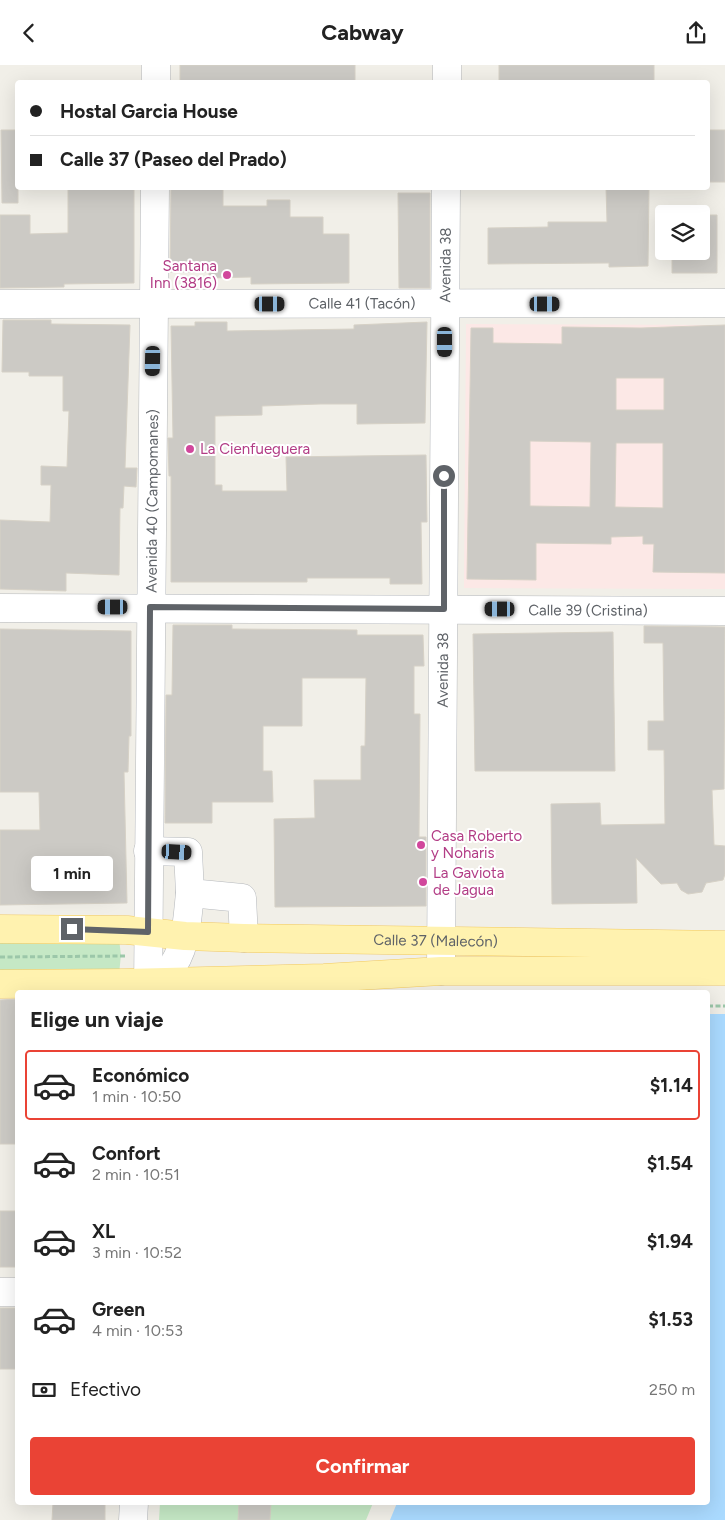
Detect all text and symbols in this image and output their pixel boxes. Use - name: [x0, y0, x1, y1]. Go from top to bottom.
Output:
- icon: back: [15, 19, 43, 47]
- text: Cabway: [321, 19, 404, 46]
- icon: share: [682, 19, 710, 47]
- text: Hostal Garcia House: [60, 100, 238, 123]
- text: Calle 37 (Paseo del Prado): [60, 148, 287, 171]
- map controls: [655, 205, 710, 260]
- button: layers: [655, 205, 710, 260]
- street label: Avenida 38: [436, 227, 455, 303]
- place label: Santana Inn (3816): [150, 257, 217, 292]
- marker: Santana Inn (3816): [221, 269, 233, 281]
- street label: Calle 41 (Tacón): [308, 294, 416, 313]
- car: [255, 297, 285, 312]
- car: [530, 297, 560, 312]
- car: [437, 327, 452, 357]
- car: [145, 346, 160, 376]
- street label: Avenida 40 (Campomanes): [142, 409, 162, 593]
- place label: La Cienfueguera: [200, 440, 310, 458]
- marker: La Cienfueguera: [184, 443, 196, 455]
- route start: [433, 465, 455, 487]
- car: [98, 600, 128, 615]
- street label: Calle 39 (Cristina): [528, 601, 648, 620]
- car: [485, 602, 515, 617]
- street label: Avenida 38: [434, 632, 452, 708]
- place label: Casa Roberto y Noharis: [431, 827, 523, 862]
- marker: Casa Roberto y Noharis: [415, 839, 427, 851]
- car: [161, 844, 192, 860]
- callout: 1 min: [31, 857, 113, 891]
- text: 1 min: [53, 864, 91, 883]
- place label: La Gaviota de Jagua: [433, 864, 504, 899]
- marker: La Gaviota de Jagua: [417, 876, 429, 888]
- route end: [61, 918, 83, 940]
- street label: Calle 37 (Malecón): [373, 931, 498, 951]
- text: Elige un viaje: [30, 1006, 163, 1033]
- icon: car: [32, 1063, 77, 1108]
- text: Económico: [92, 1064, 189, 1087]
- text: $1.14: [650, 1074, 693, 1097]
- text: 1 min · 10:50: [92, 1087, 181, 1106]
- icon: car: [32, 1141, 77, 1186]
- text: Confort: [92, 1142, 161, 1165]
- text: $1.54: [647, 1152, 693, 1175]
- text: 2 min · 10:51: [92, 1165, 180, 1184]
- icon: car: [32, 1219, 77, 1264]
- text: XL: [92, 1220, 115, 1243]
- text: $1.94: [647, 1230, 693, 1253]
- text: 3 min · 10:52: [92, 1243, 182, 1262]
- icon: car: [32, 1297, 77, 1342]
- text: Green: [92, 1298, 145, 1321]
- text: $1.53: [648, 1308, 693, 1331]
- text: 4 min · 10:53: [92, 1321, 183, 1340]
- icon: cash: [30, 1376, 58, 1404]
- text: Efectivo: [70, 1378, 141, 1401]
- text: 250 m: [649, 1380, 695, 1399]
- button: Confirmar: [30, 1437, 695, 1495]

